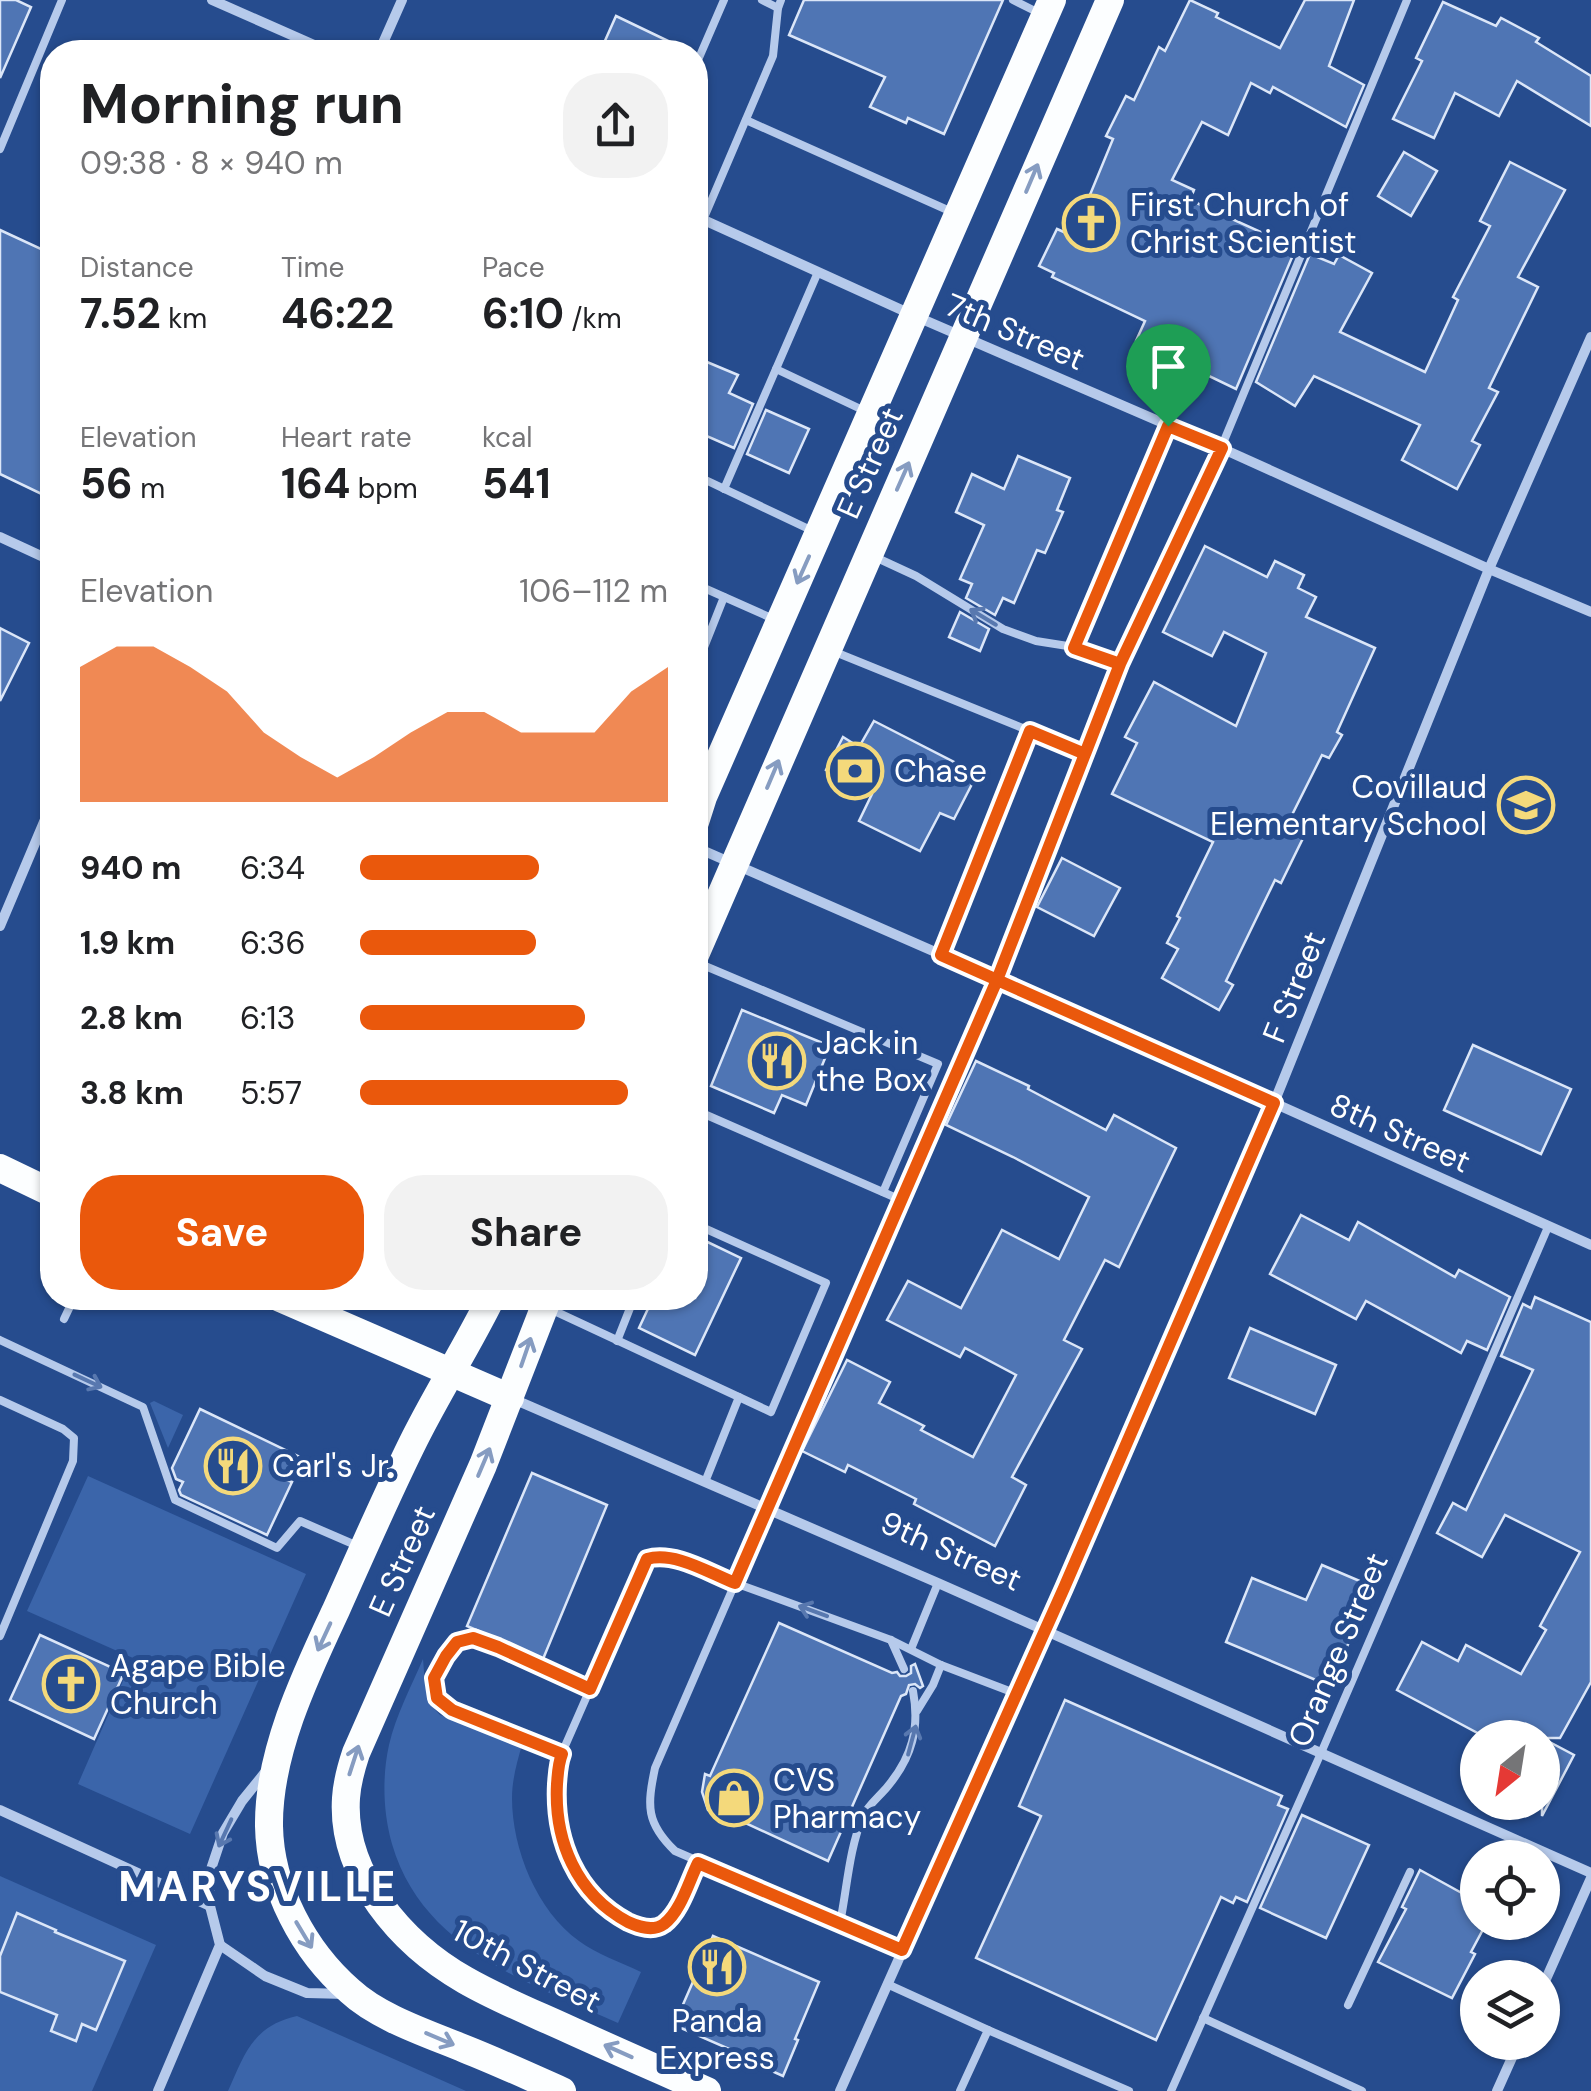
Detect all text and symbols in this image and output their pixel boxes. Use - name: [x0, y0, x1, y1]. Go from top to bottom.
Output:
- text: Morning run: [80, 68, 404, 140]
- button: share: [563, 73, 668, 178]
- text: 09:38 · 8 × 940 m: [80, 142, 343, 184]
- one-way arrow: [1024, 163, 1042, 194]
- place label: First Church of Christ Scientist: [1130, 184, 1357, 263]
- church icon: First Church of Christ Scientist: [1061, 193, 1121, 253]
- text: Distance: [80, 249, 194, 286]
- text: Time: [281, 249, 344, 286]
- text: Pace: [482, 249, 545, 286]
- street label: 7th Street: [939, 284, 1091, 380]
- text: 7.52: [80, 286, 161, 341]
- text: 46:22: [281, 286, 394, 341]
- text: 6:10: [482, 286, 564, 341]
- text: km: [161, 300, 207, 337]
- text: /km: [564, 300, 622, 337]
- pin: [1126, 324, 1211, 427]
- icon: arrive: [1141, 339, 1196, 394]
- street label: E Street: [827, 401, 913, 525]
- text: Elevation: [80, 419, 197, 456]
- text: Heart rate: [281, 419, 412, 456]
- text: kcal: [482, 419, 533, 456]
- text: 56: [80, 456, 133, 511]
- text: 164: [281, 456, 350, 511]
- text: 541: [482, 456, 551, 511]
- one-way arrow: [895, 461, 913, 492]
- text: m: [133, 470, 165, 507]
- text: bpm: [350, 470, 418, 507]
- one-way arrow: [793, 554, 811, 585]
- text: Elevation: [80, 570, 213, 612]
- text: 106–112 m: [519, 570, 668, 612]
- one-way arrow: [969, 607, 998, 627]
- bank icon: Chase: [825, 741, 885, 801]
- place label: Chase: [894, 750, 987, 792]
- one-way arrow: [765, 759, 783, 790]
- place label: Covillaud Elementary School: [1210, 766, 1487, 845]
- school or university icon: Covillaud Elementary School: [1496, 775, 1556, 835]
- text: 940 m: [80, 847, 181, 889]
- text: 6:34: [240, 847, 305, 889]
- text: 1.9 km: [80, 922, 175, 964]
- text: 6:36: [240, 922, 306, 964]
- street label: F Street: [1253, 925, 1335, 1049]
- text: 2.8 km: [80, 997, 183, 1039]
- text: 6:13: [240, 997, 295, 1039]
- place label: Jack in the Box: [816, 1022, 927, 1101]
- restaurant icon: Jack in the Box: [747, 1031, 807, 1091]
- text: 3.8 km: [80, 1072, 184, 1114]
- text: 5:57: [240, 1072, 302, 1114]
- street label: 8th Street: [1323, 1083, 1477, 1183]
- button: Save: [80, 1175, 364, 1290]
- button: Share: [384, 1175, 668, 1290]
- one-way arrow: [518, 1337, 536, 1368]
- one-way arrow: [73, 1373, 103, 1392]
- restaurant icon: Carl's Jr.: [203, 1436, 263, 1496]
- place label: Carl's Jr.: [272, 1445, 394, 1487]
- one-way arrow: [476, 1448, 494, 1478]
- street label: E Street: [359, 1499, 445, 1623]
- street label: 9th Street: [874, 1501, 1028, 1601]
- street label: Orange Street: [1278, 1547, 1398, 1753]
- one-way arrow: [798, 1601, 829, 1619]
- one-way arrow: [313, 1621, 332, 1651]
- place label: Agape Bible Church: [110, 1645, 286, 1724]
- church icon: Agape Bible Church: [41, 1654, 101, 1714]
- north arrow: [1460, 1720, 1560, 1820]
- map controls: [1460, 1720, 1560, 2060]
- one-way arrow: [903, 1724, 922, 1756]
- one-way arrow: [347, 1745, 365, 1777]
- place label: CVS Pharmacy: [773, 1759, 921, 1838]
- shop icon: CVS Pharmacy: [704, 1768, 764, 1828]
- one-way arrow: [215, 1817, 233, 1848]
- button: locate: [1460, 1840, 1560, 1940]
- district label: MARYSVILLE: [118, 1859, 398, 1914]
- street label: 10th Street: [446, 1909, 608, 2023]
- one-way arrow: [294, 1920, 314, 1948]
- restaurant icon: Panda Express: [687, 1937, 747, 1997]
- button: layers: [1460, 1960, 1560, 2060]
- place label: Panda Express: [659, 2000, 775, 2079]
- one-way arrow: [424, 2031, 454, 2049]
- one-way arrow: [603, 2041, 634, 2059]

